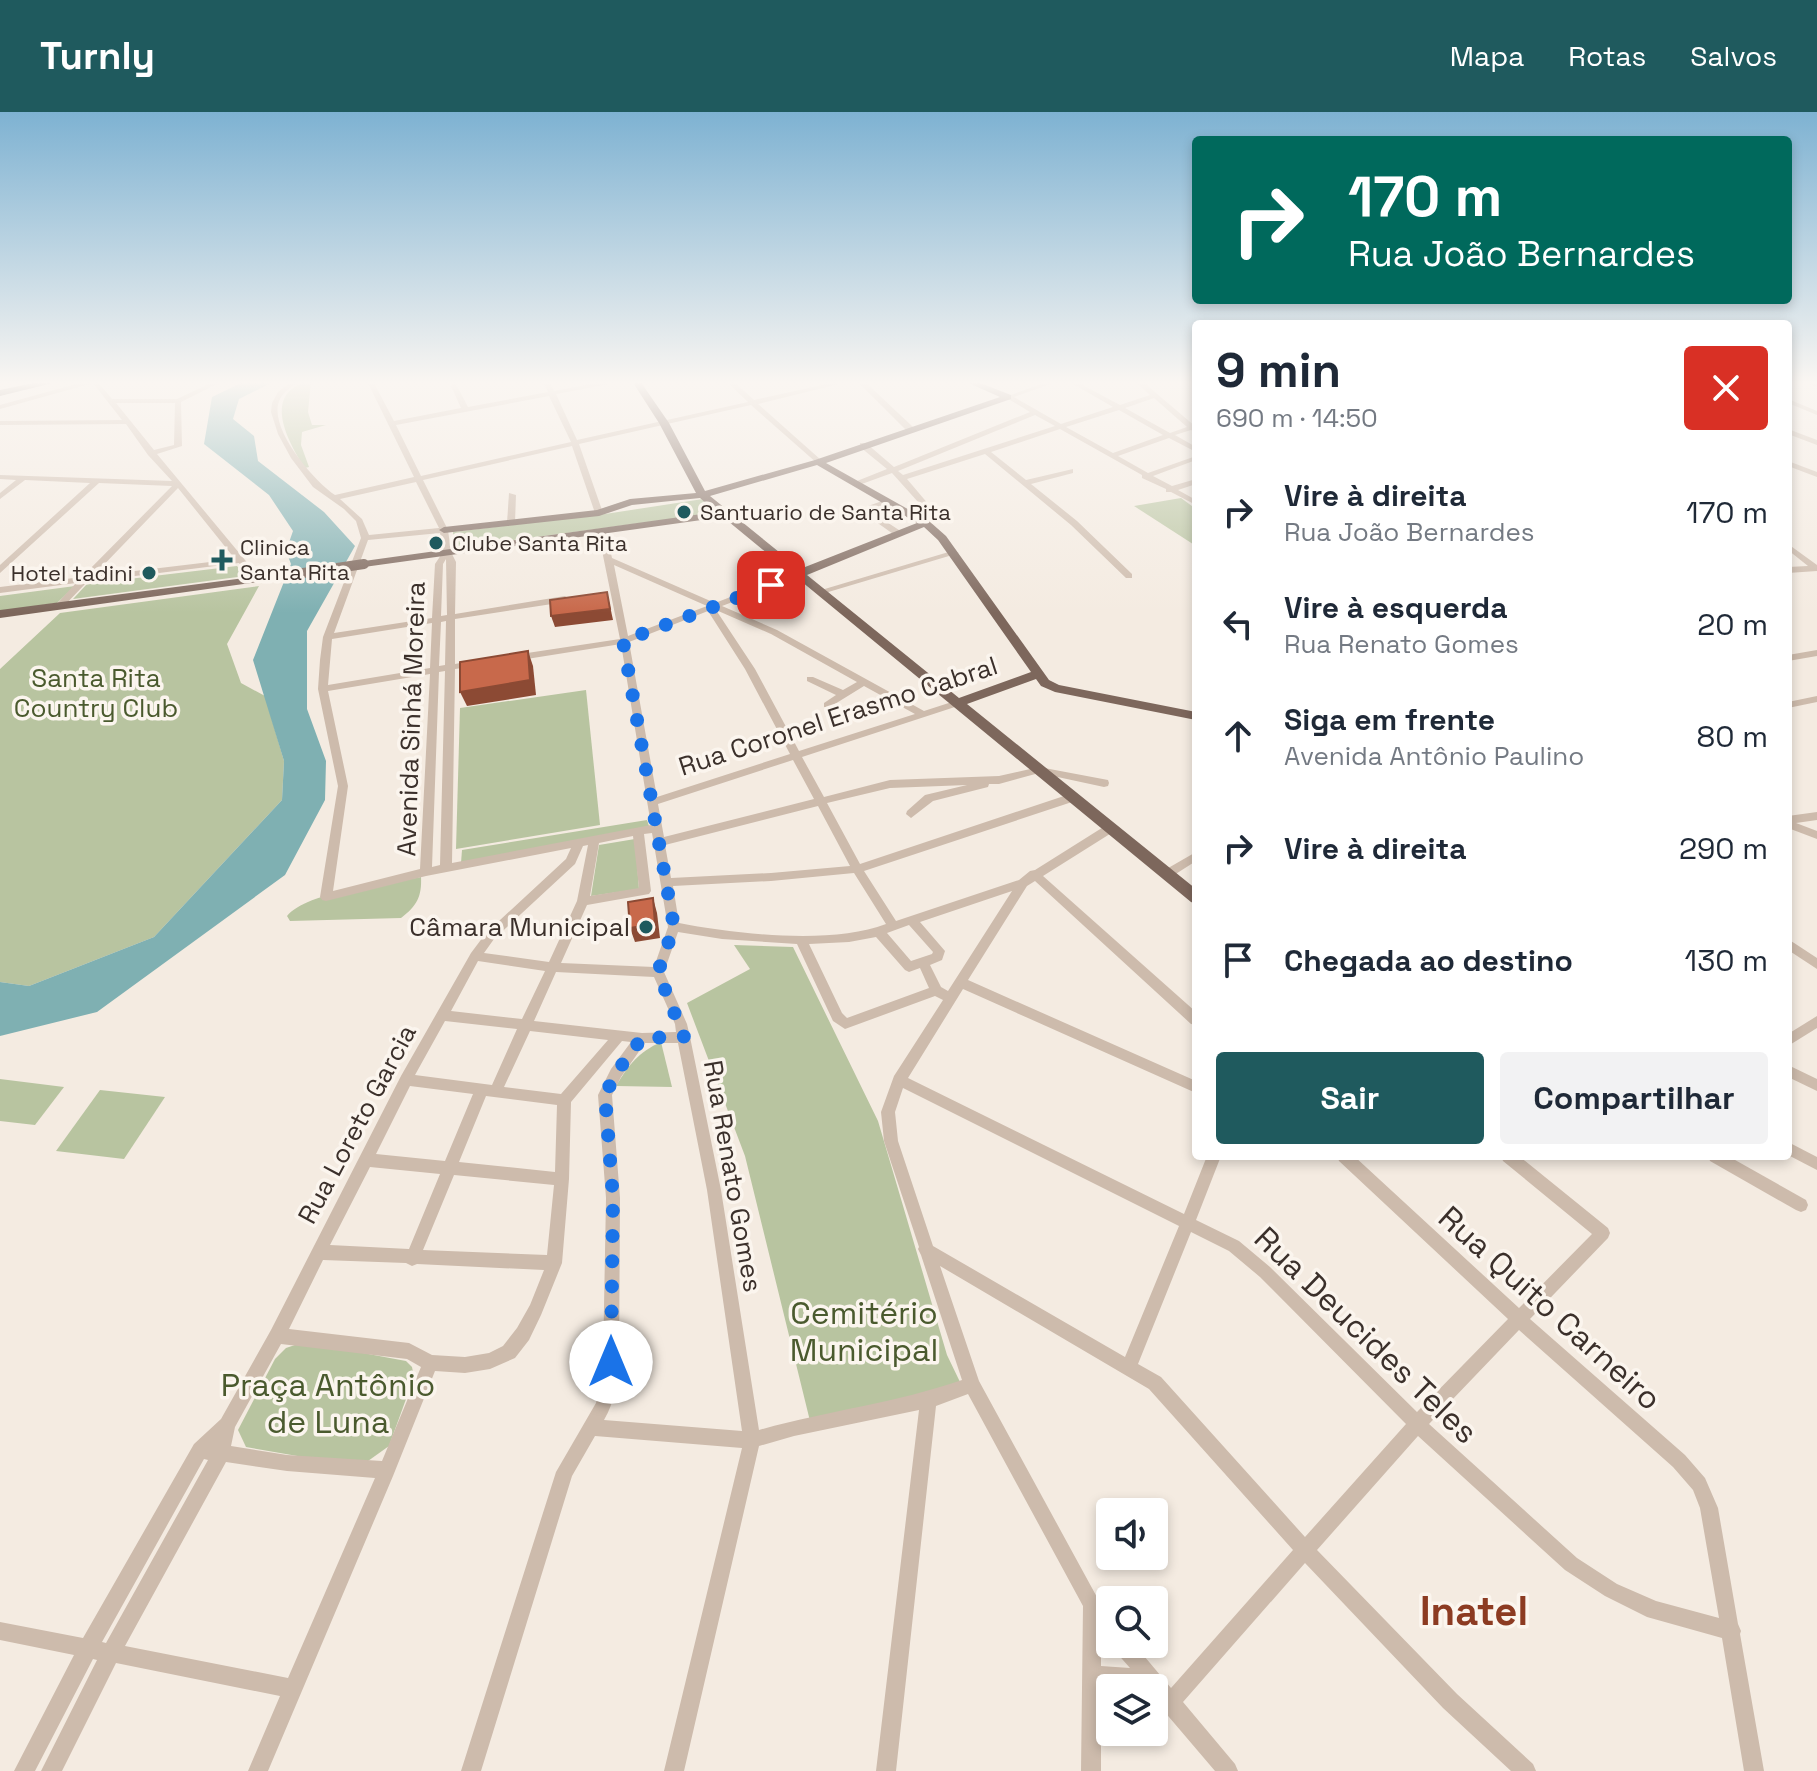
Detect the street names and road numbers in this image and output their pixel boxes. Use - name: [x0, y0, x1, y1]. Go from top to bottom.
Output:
- street label: Avenida Sinhá Moreira: [389, 581, 433, 857]
- street label: Rua Coronel Erasmo Cabral: [674, 648, 1002, 784]
- street label: Rua Loreto Garcia: [290, 1018, 424, 1230]
- street label: Rua Renato Gomes: [696, 1057, 770, 1295]
- street label: Rua Quito Carneiro: [1430, 1197, 1670, 1419]
- street label: Rua Deucides Teles: [1246, 1218, 1486, 1452]

